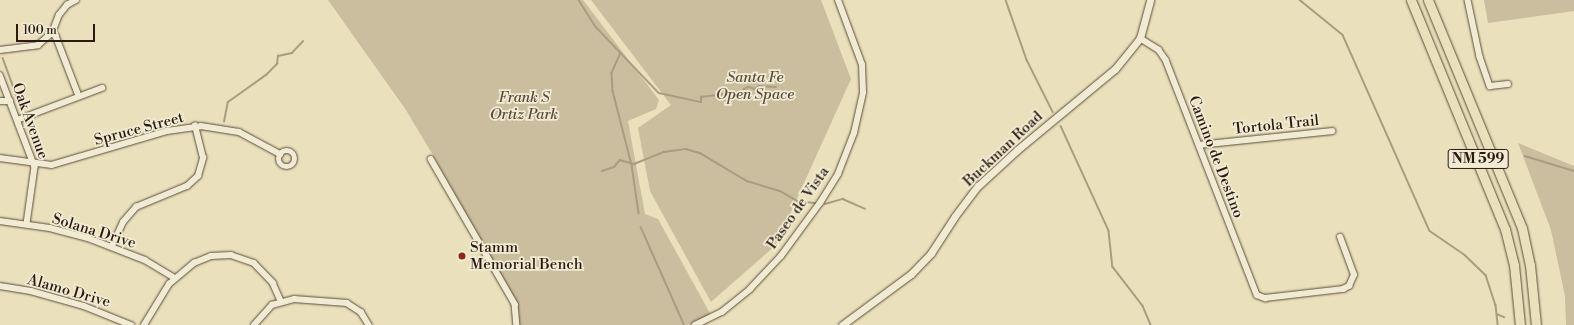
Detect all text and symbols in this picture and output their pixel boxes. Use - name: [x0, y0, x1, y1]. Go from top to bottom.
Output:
- scale bar: [18, 16, 97, 42]
- text: 100 m: [23, 23, 57, 38]
- park label: Santa Fe Open Space: [716, 68, 794, 103]
- street label: Oak Avenue: [8, 80, 52, 162]
- park label: Frank S Ortiz Park: [490, 88, 558, 123]
- street label: Camino de Destino: [1184, 93, 1248, 221]
- street label: Spruce Street: [92, 108, 186, 150]
- street label: Buckman Road: [960, 108, 1046, 190]
- street label: Tortola Trail: [1232, 112, 1320, 138]
- road number: NM 599: [1447, 147, 1509, 171]
- street label: Paseo de Vista: [763, 163, 833, 253]
- street label: Solana Drive: [50, 210, 138, 252]
- place label: Stamm Memorial Bench: [470, 238, 583, 273]
- marker: Stamm Memorial Bench: [457, 251, 467, 261]
- street label: Alamo Drive: [26, 271, 112, 311]

